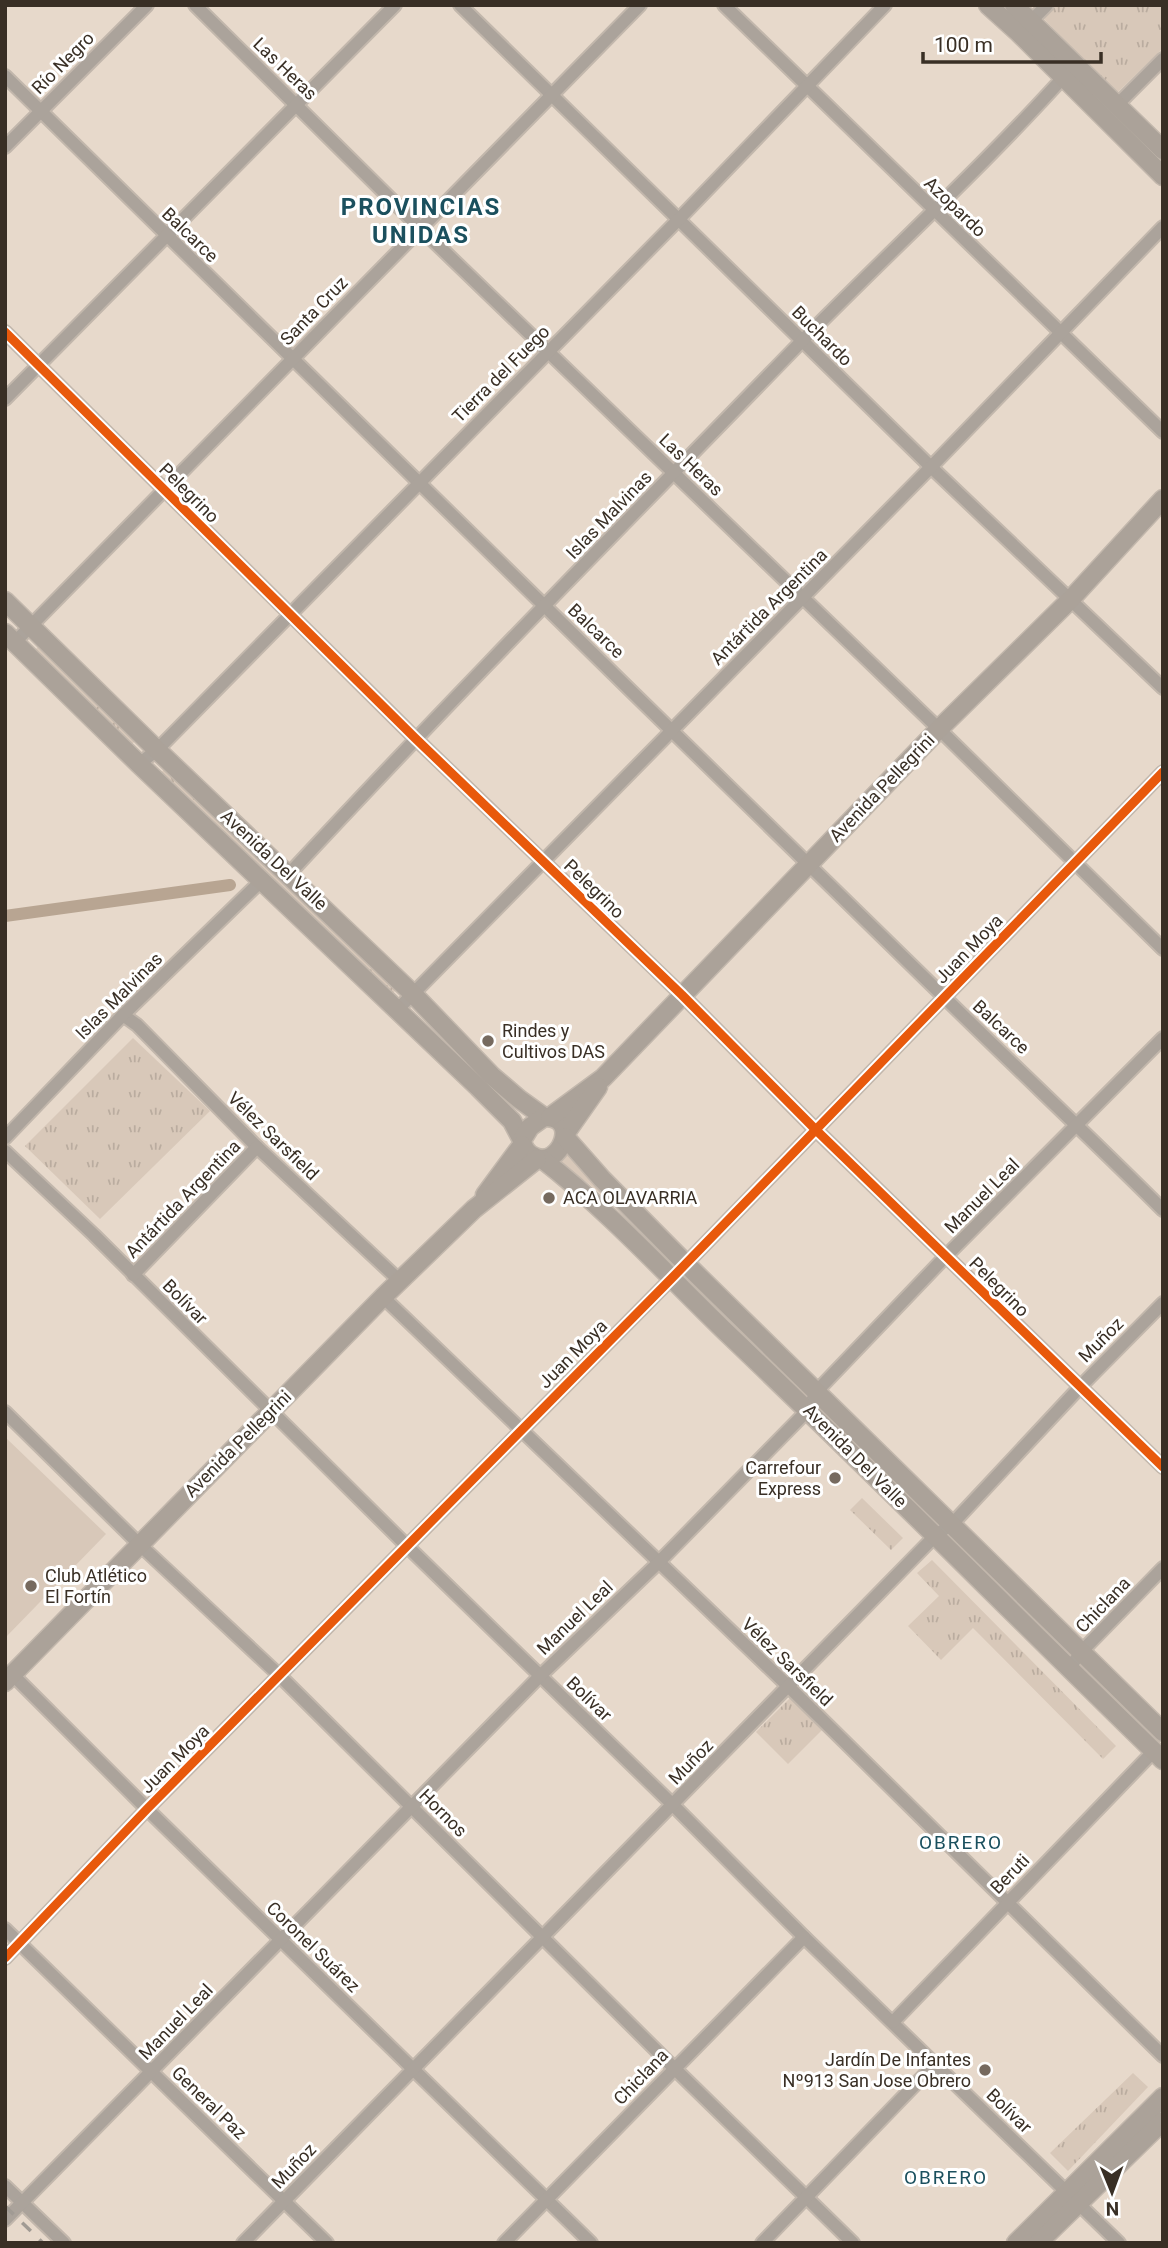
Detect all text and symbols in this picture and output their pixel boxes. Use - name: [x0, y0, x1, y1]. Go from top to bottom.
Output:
- scale bar: [923, 21, 1102, 65]
- street label: Río Negro: [27, 27, 98, 98]
- street label: Las Heras: [249, 33, 322, 104]
- text: 100 m: [934, 33, 993, 57]
- street label: Azopardo: [920, 172, 990, 241]
- district label: PROVINCIAS UNIDAS: [341, 193, 501, 249]
- street label: Balcarce: [158, 203, 223, 266]
- street label: Santa Cruz: [276, 272, 352, 349]
- street label: Buchardo: [788, 301, 857, 370]
- street label: Tierra del Fuego: [448, 321, 554, 427]
- street label: Las Heras: [655, 429, 728, 500]
- street label: Pelegrino: [155, 459, 223, 527]
- street label: Islas Malvinas: [561, 466, 656, 563]
- street label: Antártida Argentina: [706, 544, 831, 669]
- street label: Balcarce: [564, 599, 629, 662]
- street label: Avenida Pellegrini: [825, 729, 939, 846]
- street label: Avenida Del Valle: [217, 805, 332, 914]
- street label: Pelegrino: [560, 855, 629, 922]
- street label: Juan Moya: [930, 910, 1007, 988]
- street label: Islas Malvinas: [71, 948, 166, 1043]
- street label: Balcarce: [969, 995, 1034, 1058]
- place label: Rindes y Cultivos DAS: [502, 1020, 605, 1062]
- marker: Rindes y Cultivos DAS: [480, 1033, 496, 1049]
- street label: Vélez Sarsfield: [224, 1087, 323, 1184]
- street label: Antártida Argentina: [121, 1135, 244, 1262]
- street label: Manuel Leal: [940, 1154, 1023, 1237]
- place label: ACA OLAVARRIA: [563, 1187, 698, 1208]
- marker: ACA OLAVARRIA: [541, 1190, 557, 1206]
- street label: Pelegrino: [965, 1253, 1033, 1321]
- street label: Bolívar: [159, 1275, 212, 1328]
- street label: Muñoz: [1074, 1313, 1127, 1366]
- street label: Juan Moya: [534, 1315, 611, 1392]
- street label: Avenida Pellegrini: [180, 1386, 295, 1501]
- street label: Avenida Del Valle: [799, 1400, 911, 1512]
- place label: Carrefour Express: [745, 1457, 821, 1499]
- marker: Carrefour Express: [827, 1470, 843, 1486]
- place label: Club Atlético El Fortín: [45, 1565, 147, 1607]
- street label: Chiclana: [1071, 1572, 1134, 1637]
- street label: Manuel Leal: [532, 1576, 617, 1659]
- marker: Club Atlético El Fortín: [23, 1578, 39, 1594]
- street label: Vélez Sarsfield: [738, 1613, 837, 1710]
- street label: Bolívar: [562, 1672, 616, 1725]
- street label: Juan Moya: [136, 1720, 213, 1797]
- street label: Muñoz: [664, 1735, 717, 1789]
- street label: Hornos: [415, 1784, 472, 1841]
- district label: OBRERO: [919, 1831, 1003, 1854]
- street label: Beruti: [986, 1849, 1034, 1898]
- street label: Coronel Suárez: [262, 1897, 364, 1996]
- street label: Manuel Leal: [134, 1979, 217, 2064]
- street label: Chiclana: [609, 2044, 672, 2109]
- place label: Jardín De Infantes Nº913 San Jose Obrero: [783, 2049, 971, 2091]
- street label: General Paz: [168, 2062, 251, 2143]
- marker: Jardín De Infantes Nº913 San Jose Obrero: [977, 2062, 993, 2078]
- street label: Bolívar: [982, 2084, 1036, 2137]
- street label: Muñoz: [267, 2139, 320, 2193]
- north arrow: [1077, 2157, 1147, 2227]
- district label: OBRERO: [904, 2166, 988, 2189]
- text: N: [1105, 2197, 1119, 2220]

